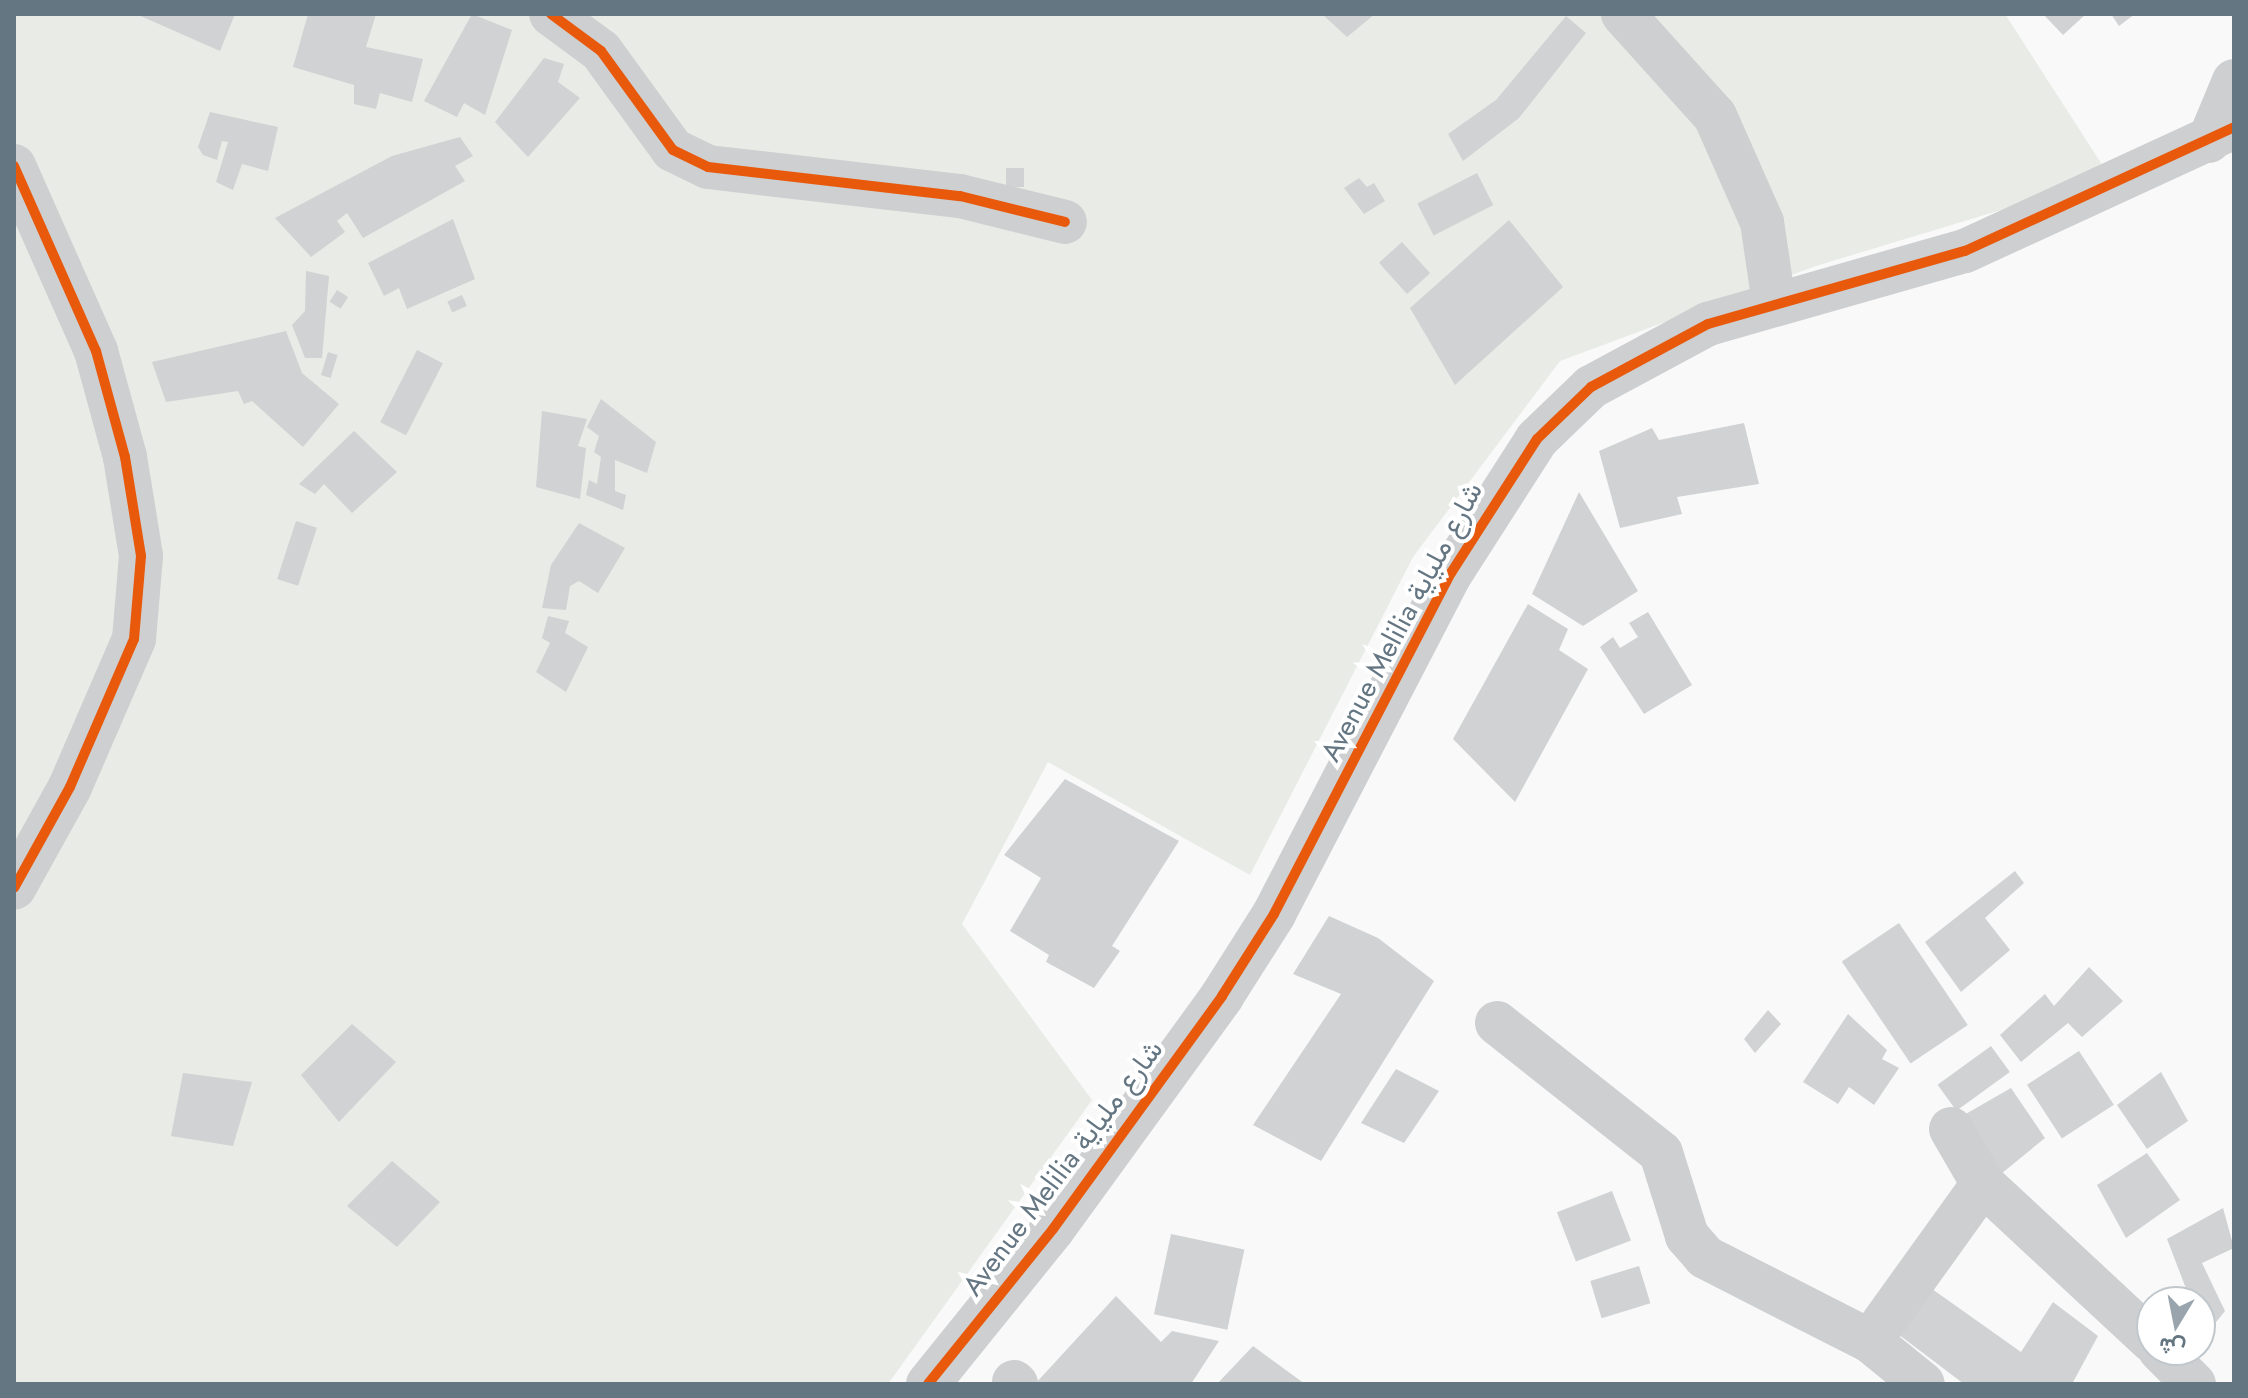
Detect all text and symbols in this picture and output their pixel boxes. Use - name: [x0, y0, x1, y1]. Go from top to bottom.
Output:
- street label: Avenue Melilia شارع ملياية: [1314, 477, 1490, 767]
- street label: Avenue Melilia شارع ملياية: [956, 1034, 1170, 1302]
- north arrow: [2136, 1286, 2216, 1366]
- text: ش: [2156, 1330, 2188, 1366]

